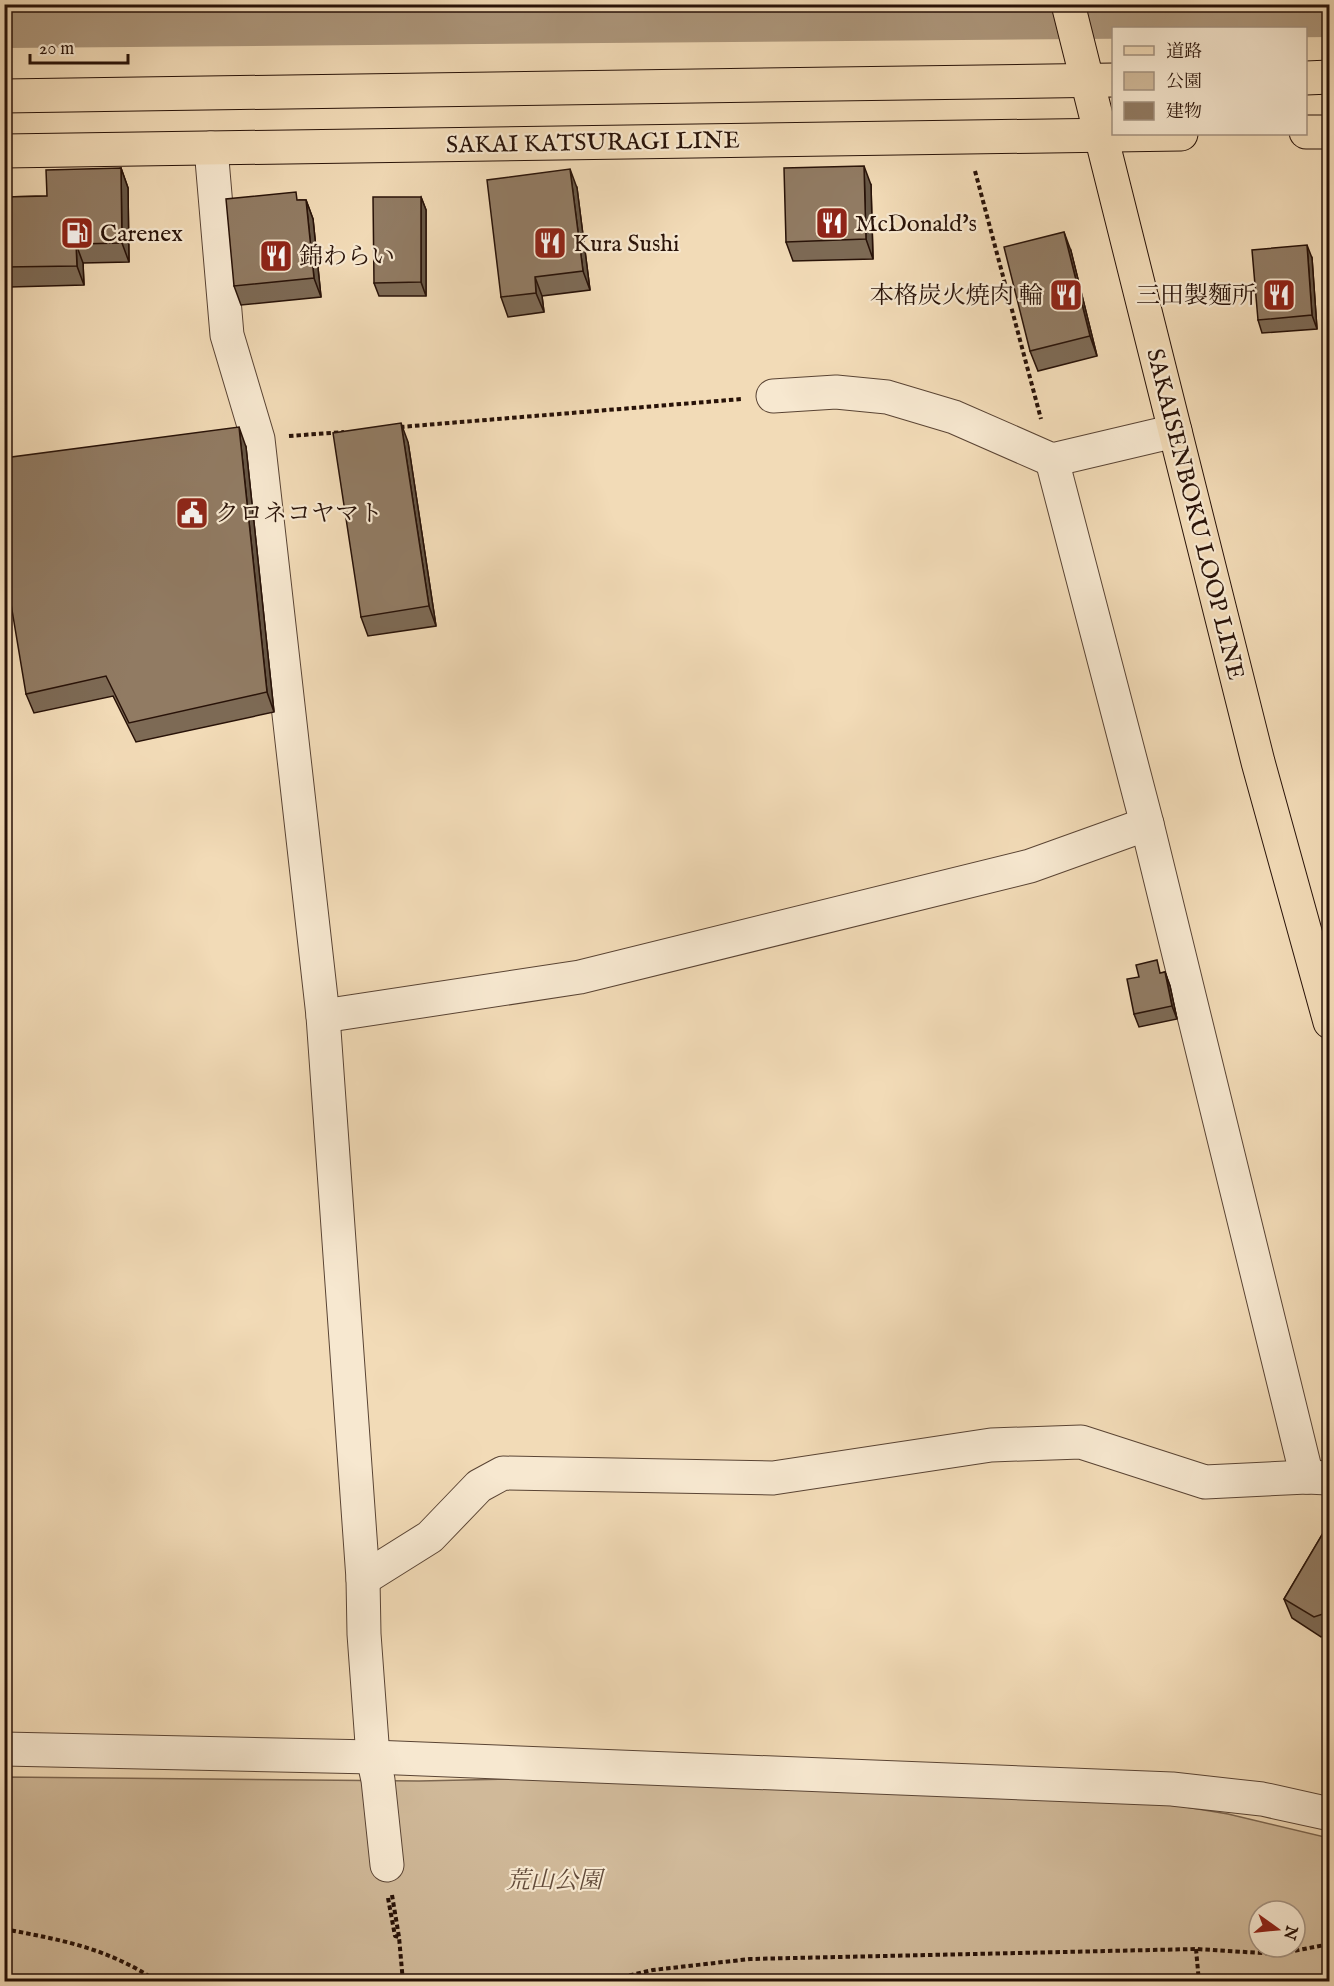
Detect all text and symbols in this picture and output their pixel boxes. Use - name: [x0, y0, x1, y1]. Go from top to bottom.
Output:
- scale bar: [30, 27, 128, 65]
- legend: [1112, 27, 1307, 135]
- text: 20 m: [39, 38, 74, 61]
- text: 道路: [1166, 41, 1202, 64]
- text: 公園: [1166, 71, 1202, 94]
- text: 建物: [1166, 101, 1202, 124]
- street label: SAKAI KATSURAGI LINE: [446, 125, 740, 162]
- restaurant icon: McDonald's: [814, 205, 850, 241]
- place label: McDonald's: [855, 209, 977, 240]
- fuel station icon: Carenex: [59, 215, 95, 251]
- place label: Carenex: [100, 219, 183, 250]
- restaurant icon: Kura Sushi: [532, 225, 568, 261]
- place label: Kura Sushi: [573, 229, 680, 260]
- restaurant icon: 錦わらい: [258, 238, 294, 274]
- place label: 錦わらい: [299, 242, 395, 273]
- restaurant icon: 本格炭火焼肉 輪: [1048, 277, 1084, 313]
- restaurant icon: 三田製麵所: [1261, 277, 1297, 313]
- place label: 本格炭火焼肉 輪: [870, 281, 1043, 312]
- place label: 三田製麵所: [1136, 281, 1256, 312]
- street label: SAKAISENBOKU LOOP LINE: [1138, 345, 1251, 683]
- public building icon: クロネコヤマト: [174, 495, 210, 531]
- place label: クロネコヤマト: [215, 499, 383, 530]
- park label: 荒山公園: [506, 1866, 606, 1897]
- north arrow: [1247, 1899, 1307, 1959]
- text: N: [1278, 1922, 1301, 1942]

